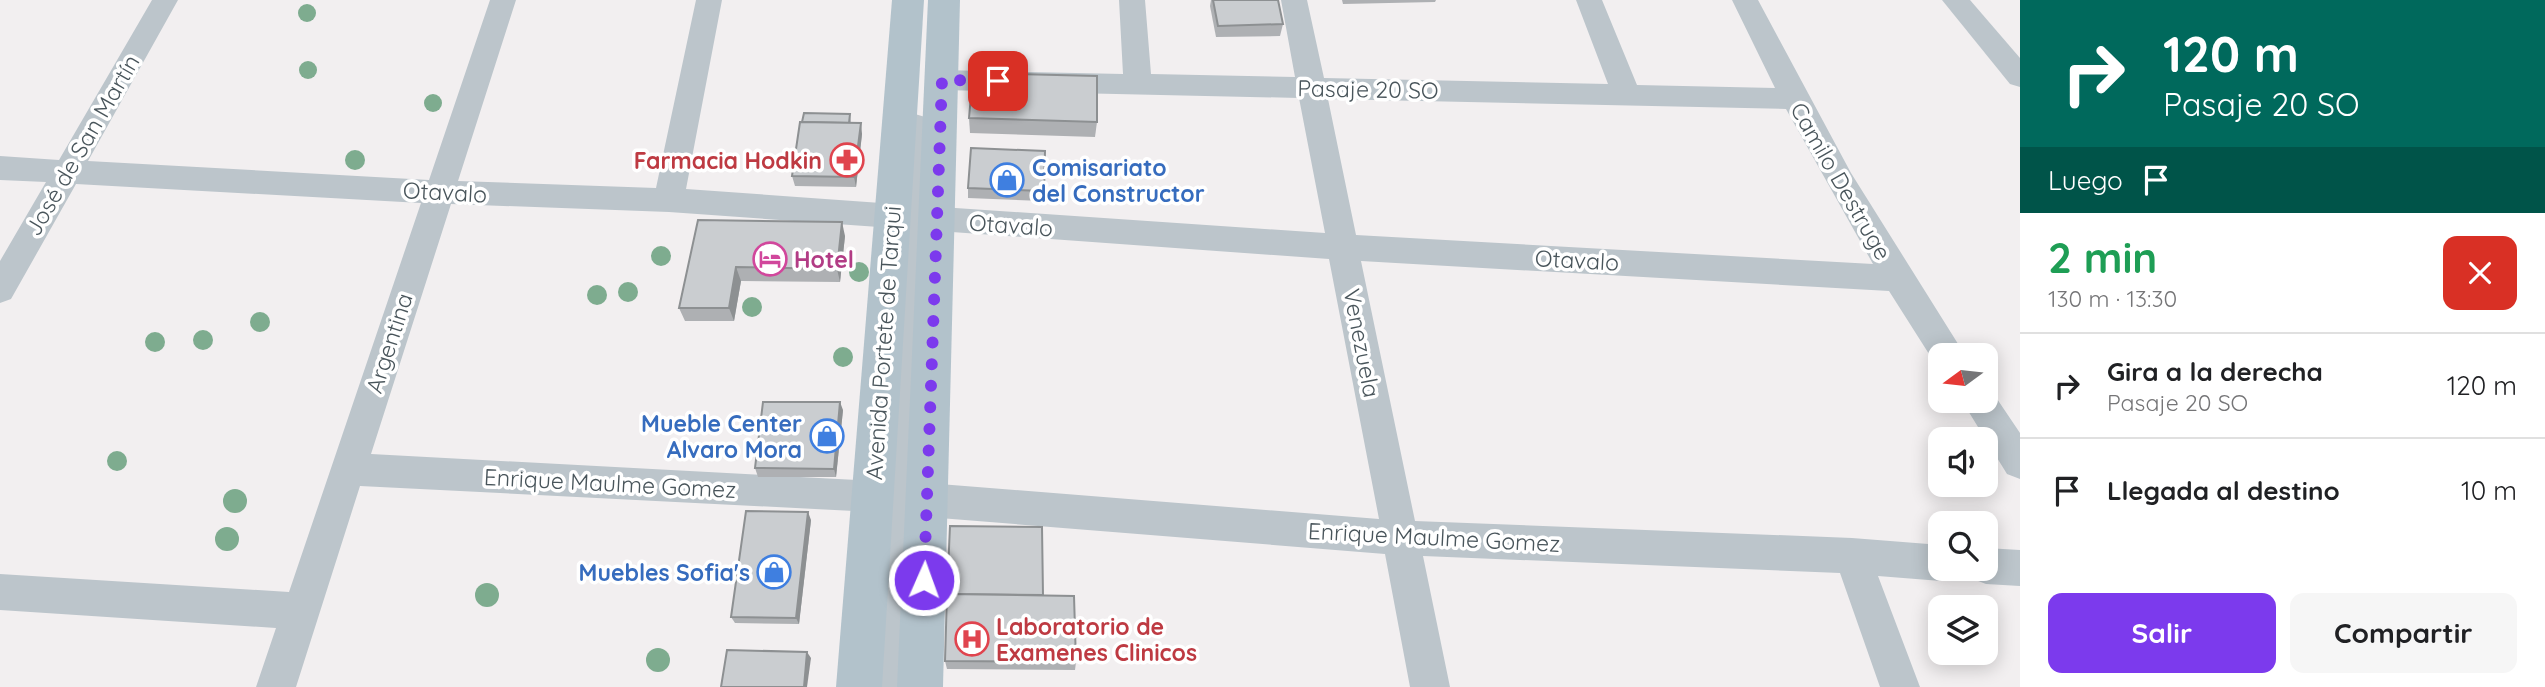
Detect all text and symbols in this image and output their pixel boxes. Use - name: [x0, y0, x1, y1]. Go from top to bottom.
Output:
- text: 120 m: [2163, 23, 2299, 84]
- icon: right: [2048, 28, 2139, 119]
- street label: José de San Martín: [18, 49, 146, 241]
- pin: [968, 51, 1028, 111]
- icon: arrive: [979, 62, 1017, 100]
- street label: Pasaje 20 SO: [1297, 73, 1439, 105]
- text: Pasaje 20 SO: [2163, 84, 2359, 124]
- street label: Camilo Destruge: [1784, 97, 1898, 265]
- pharmacy icon: Farmacia Hodkin: [828, 141, 866, 179]
- place label: Farmacia Hodkin: [634, 146, 822, 175]
- place label: Comisariato del Constructor: [1032, 153, 1205, 208]
- shop icon: Comisariato del Constructor: [988, 161, 1026, 199]
- icon: arrive: [2137, 161, 2175, 199]
- text: Luego: [2048, 164, 2123, 197]
- street label: Otavalo: [402, 175, 488, 209]
- street label: Avenida Portete de Tarqui: [859, 205, 907, 481]
- street label: Otavalo: [968, 208, 1054, 242]
- text: 2 min: [2048, 231, 2157, 284]
- button: close: [2443, 236, 2517, 310]
- hotel icon: Hotel: [751, 240, 789, 278]
- street label: Otavalo: [1534, 243, 1620, 277]
- place label: Hotel: [794, 245, 854, 274]
- text: 130 m · 13:30: [2048, 284, 2177, 313]
- street label: Venezuela: [1337, 286, 1387, 400]
- street label: Argentina: [359, 289, 419, 397]
- north arrow: [1928, 343, 1998, 413]
- map controls: [1928, 343, 1998, 665]
- text: Gira a la derecha: [2107, 355, 2323, 388]
- icon: right: [2048, 367, 2086, 405]
- text: 120 m: [2447, 369, 2517, 402]
- text: Pasaje 20 SO: [2107, 388, 2248, 417]
- place label: Mueble Center Alvaro Mora: [641, 409, 802, 464]
- shop icon: Mueble Center Alvaro Mora: [808, 417, 846, 455]
- button: sound: [1928, 427, 1998, 497]
- street label: Enrique Maulme Gomez: [483, 462, 737, 504]
- icon: arrive: [2048, 472, 2086, 510]
- text: Llegada al destino: [2107, 474, 2340, 507]
- text: 10 m: [2461, 474, 2517, 507]
- button: search: [1928, 511, 1998, 581]
- street label: Enrique Maulme Gomez: [1307, 516, 1561, 558]
- position arrow: [887, 543, 961, 617]
- shop icon: Muebles Sofia's: [755, 553, 793, 591]
- place label: Muebles Sofia's: [579, 558, 750, 587]
- button: Salir: [2048, 593, 2276, 673]
- button: Compartir: [2290, 593, 2517, 673]
- button: layers: [1928, 595, 1998, 665]
- place label: Laboratorio de Examenes Clinicos: [996, 612, 1197, 667]
- hospital icon: Laboratorio de Examenes Clinicos: [953, 620, 991, 658]

